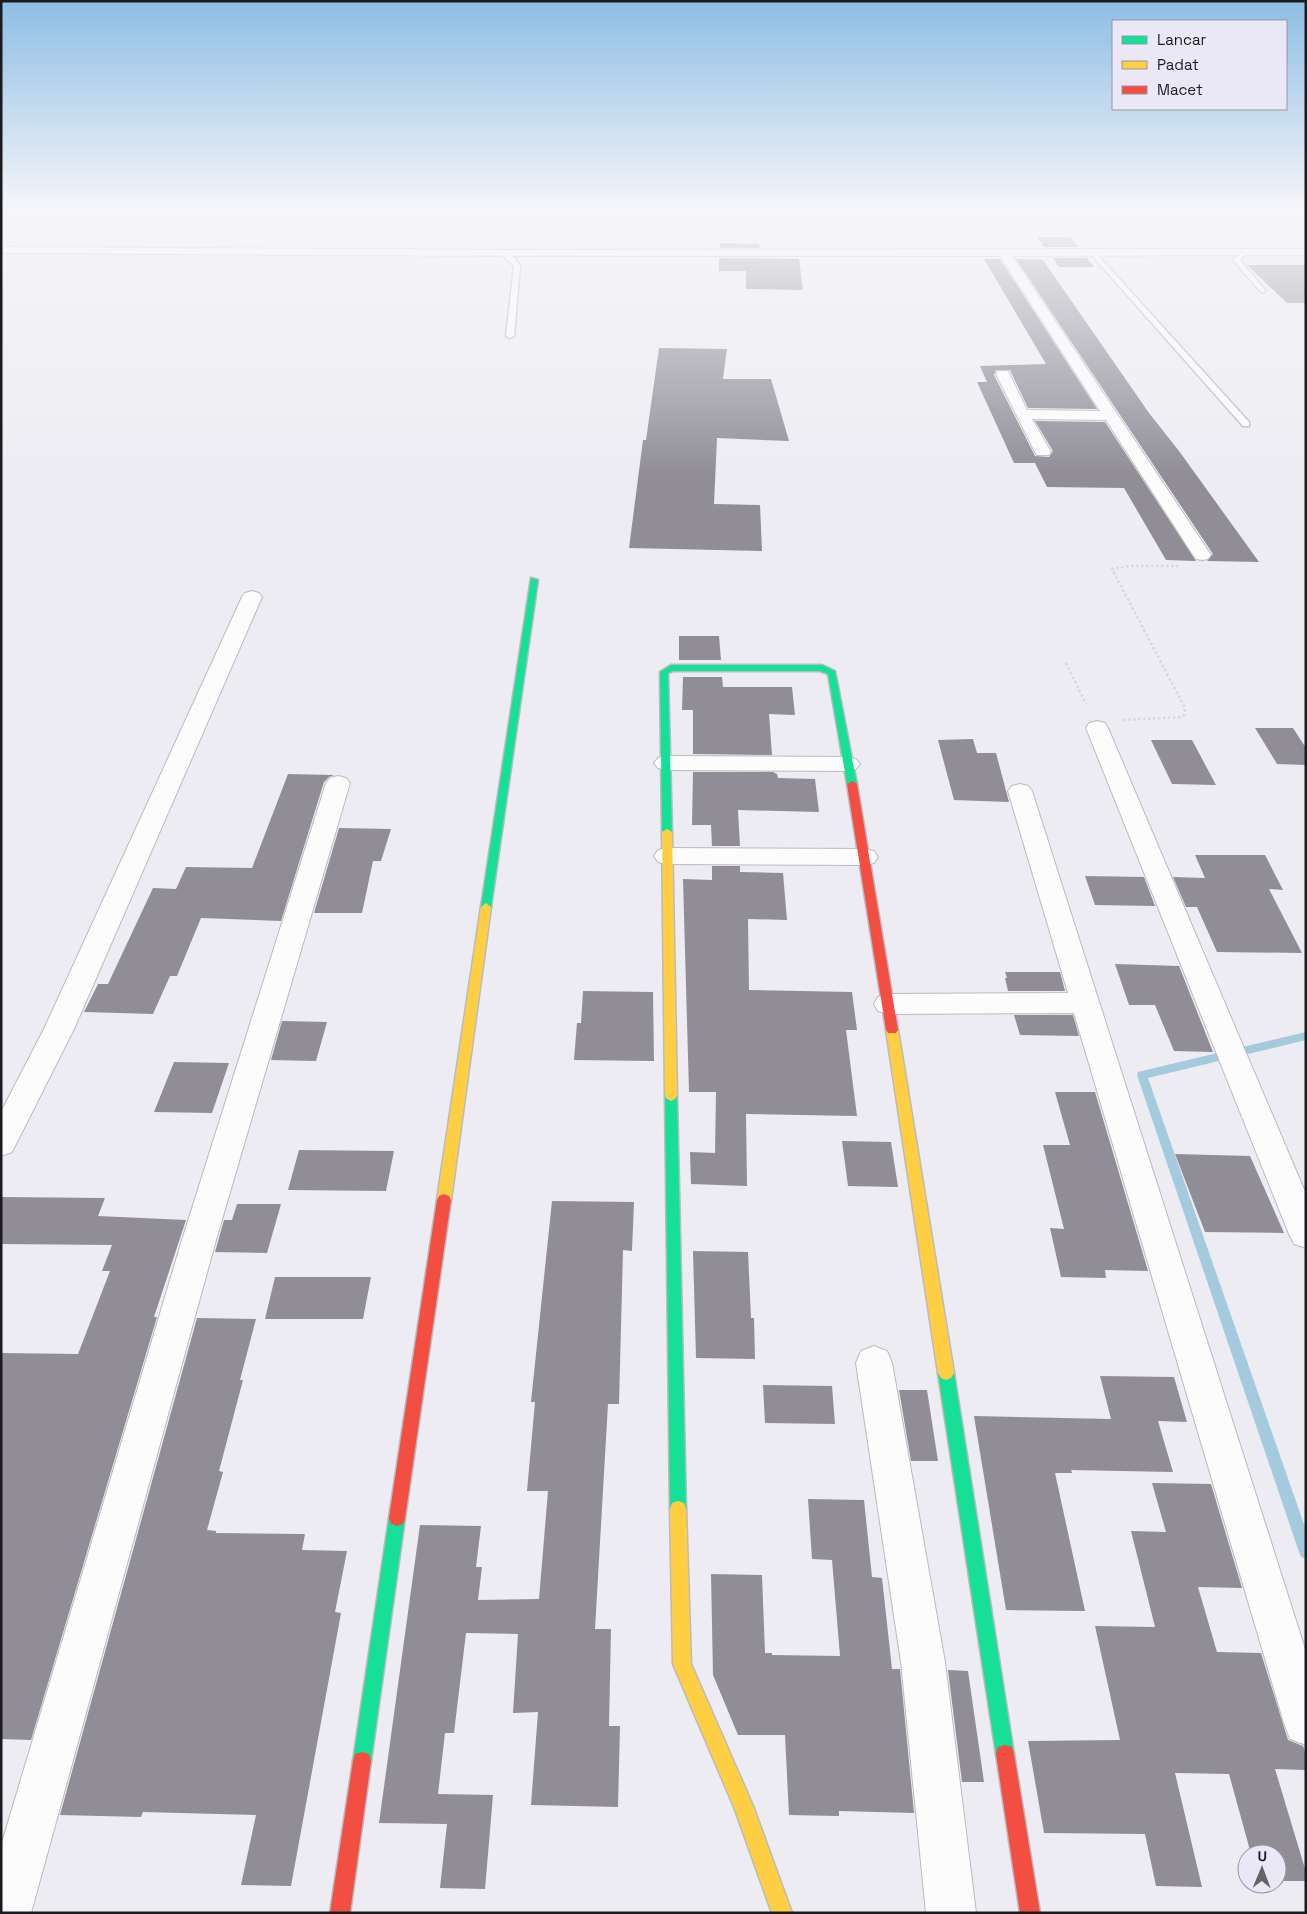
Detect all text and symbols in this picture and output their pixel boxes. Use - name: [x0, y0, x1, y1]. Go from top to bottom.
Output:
- legend: [1112, 20, 1287, 110]
- text: Lancar: [1157, 30, 1207, 49]
- text: Padat: [1157, 55, 1199, 74]
- text: Macet: [1157, 80, 1203, 99]
- north arrow: [1237, 1844, 1287, 1894]
- text: U: [1257, 1847, 1267, 1865]

